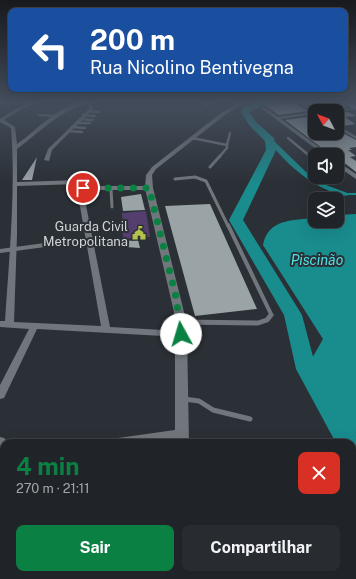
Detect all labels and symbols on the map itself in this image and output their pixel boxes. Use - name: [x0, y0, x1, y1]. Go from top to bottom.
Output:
- north arrow: [308, 104, 344, 140]
- pin: [66, 171, 100, 205]
- place label: Guarda Civil Metropolitana: [43, 219, 128, 249]
- public building icon: Guarda Civil Metropolitana: [131, 225, 147, 241]
- water label: Piscinão: [291, 252, 344, 268]
- position arrow: [160, 313, 202, 355]

